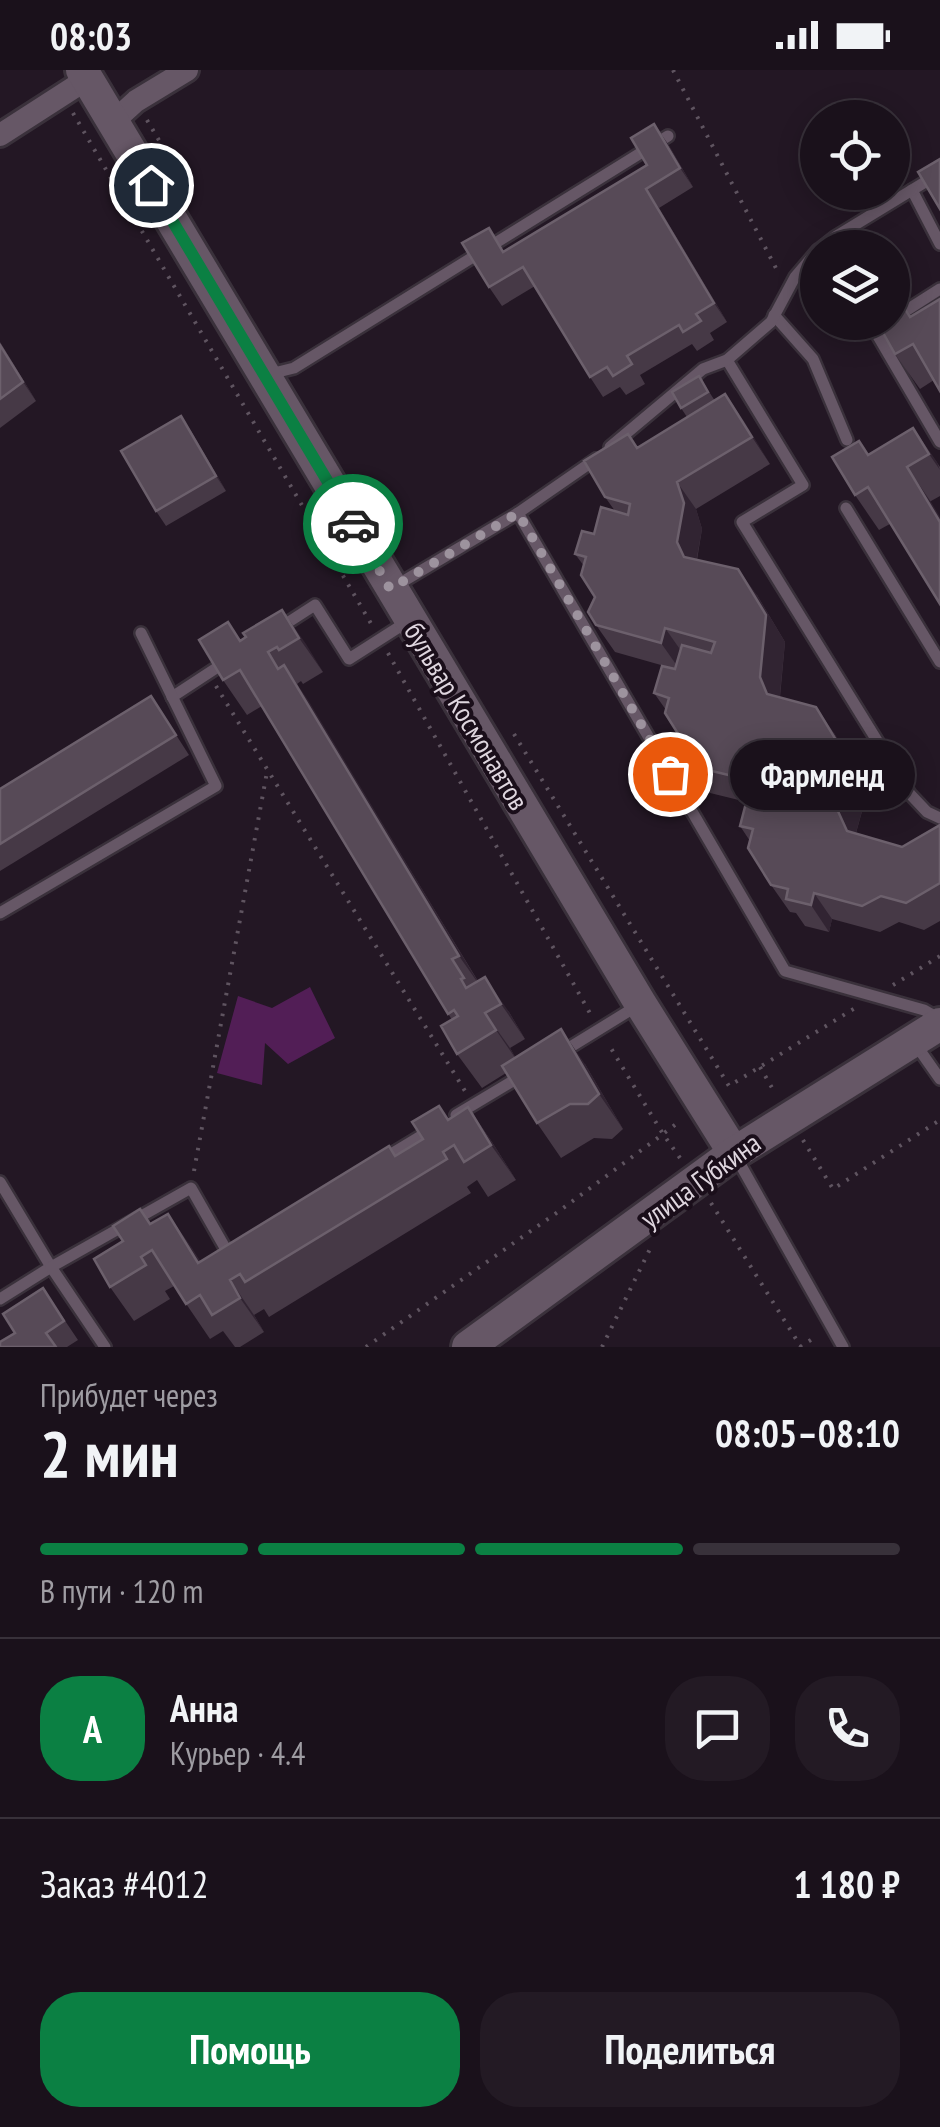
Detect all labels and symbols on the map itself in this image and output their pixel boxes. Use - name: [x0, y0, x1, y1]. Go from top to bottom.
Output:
- pin: [109, 143, 194, 228]
- courier: [303, 474, 403, 574]
- street label: бульвар Космонавтов: [396, 615, 538, 817]
- pin: [628, 732, 713, 817]
- callout: Фармленд: [730, 739, 915, 809]
- street label: улица Губкина: [633, 1124, 767, 1236]

